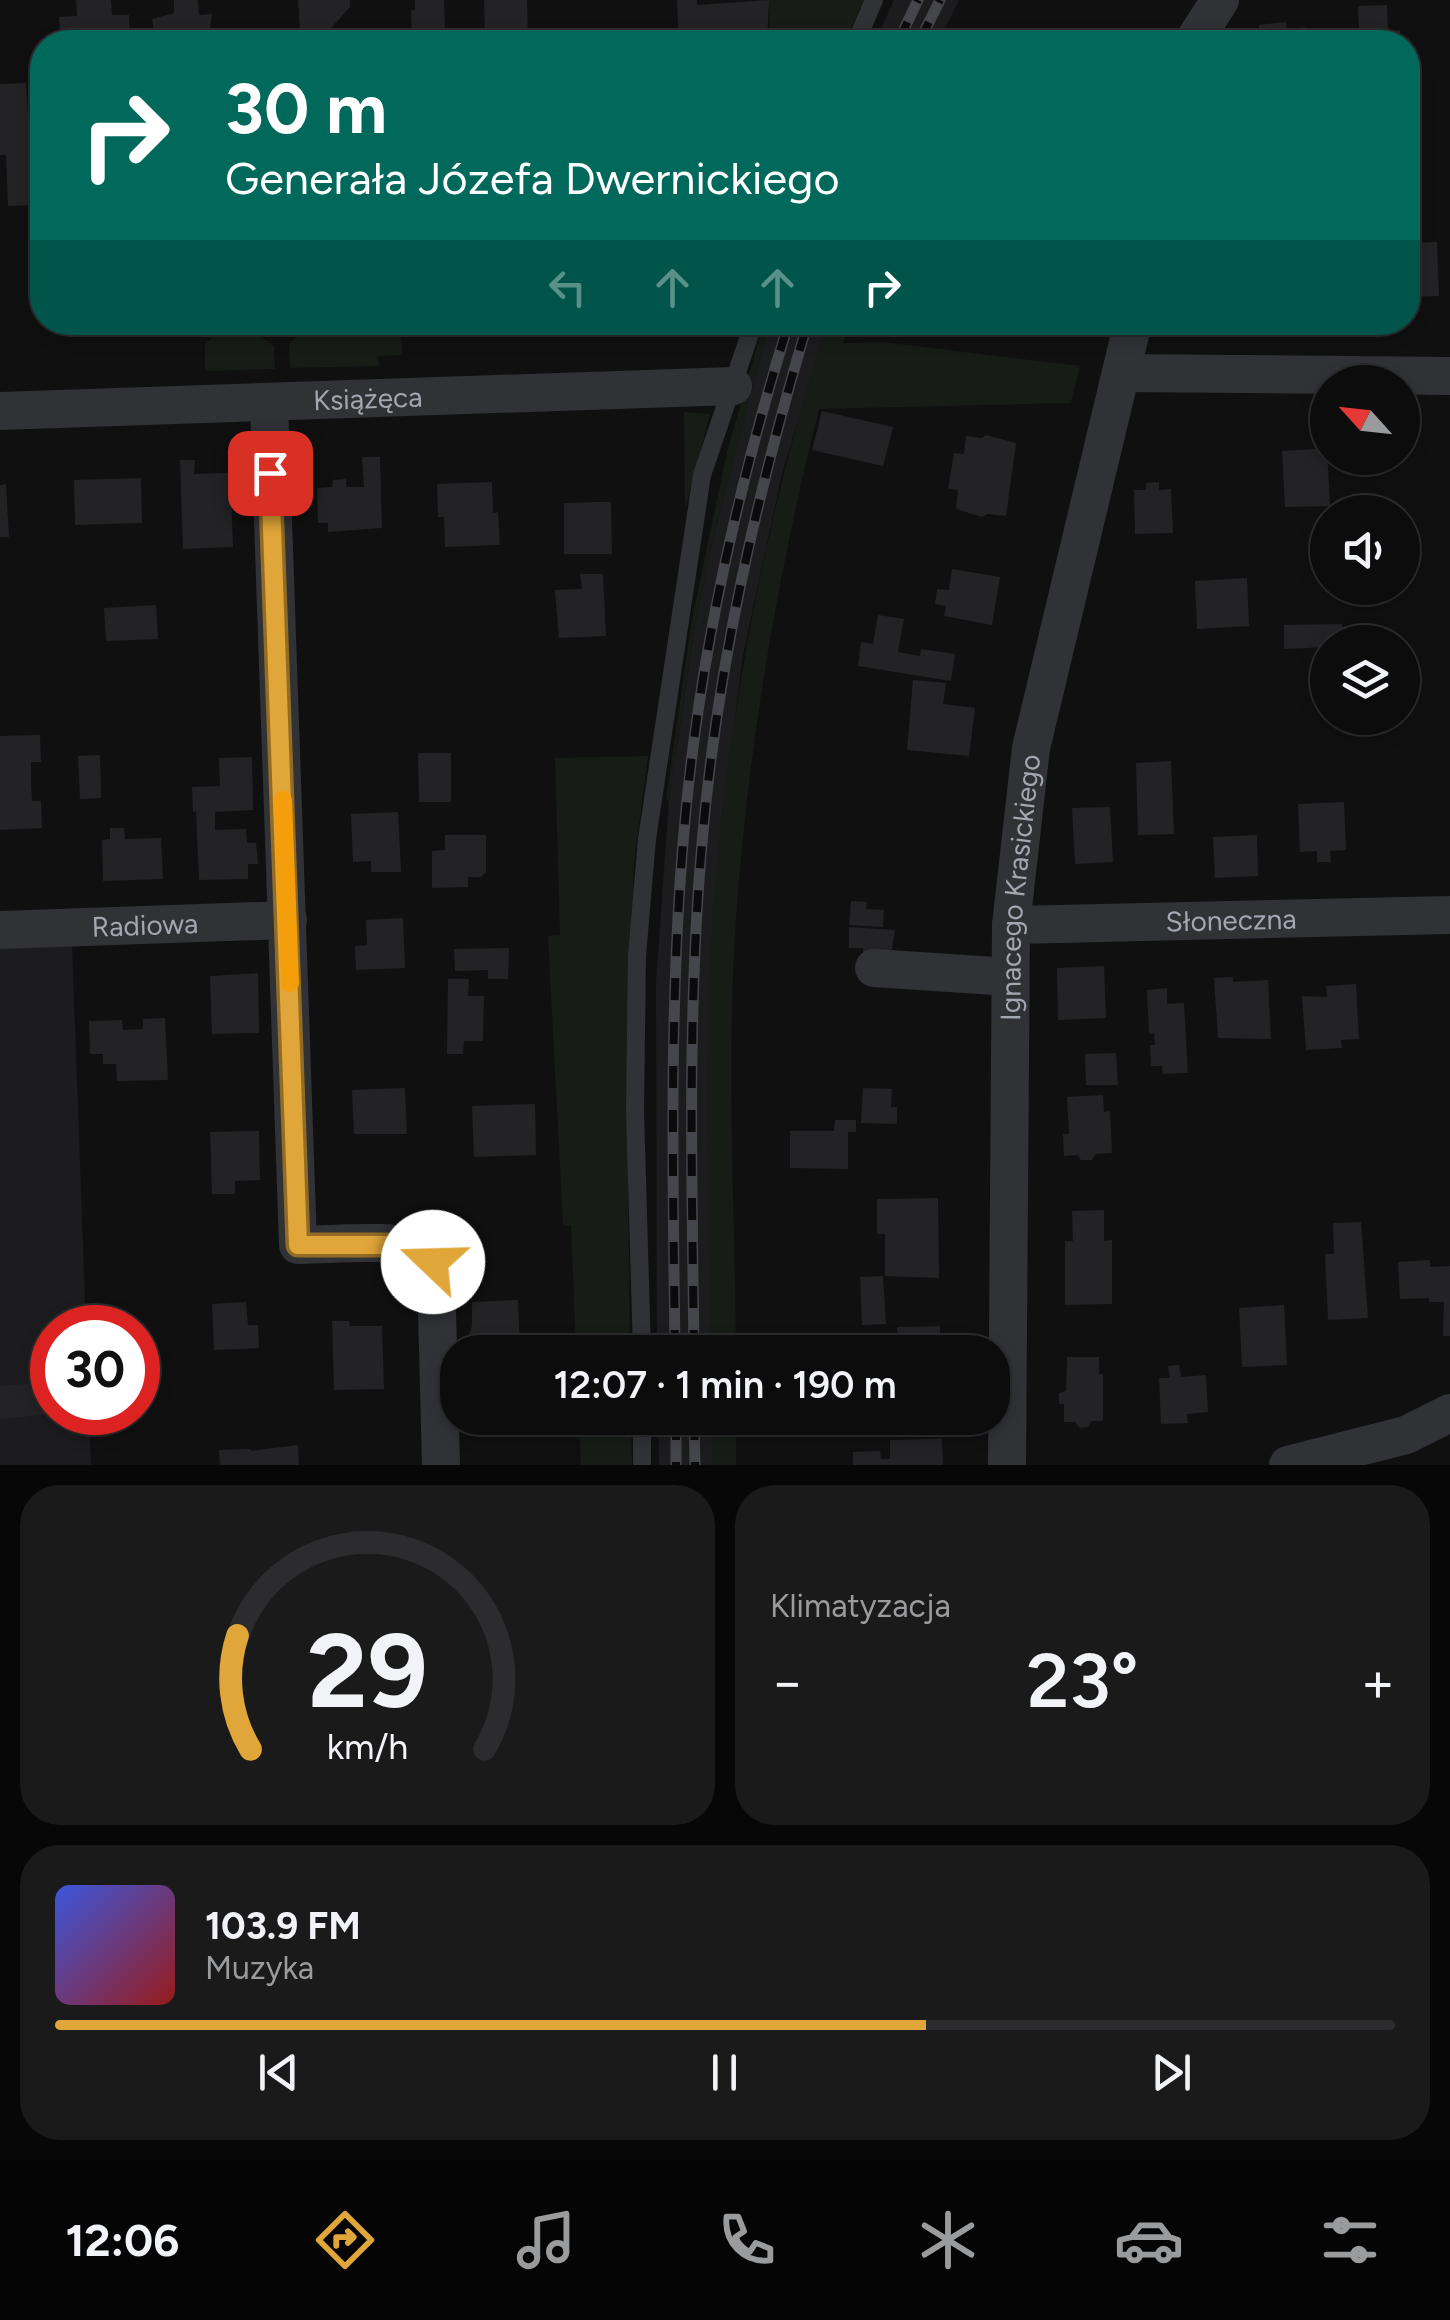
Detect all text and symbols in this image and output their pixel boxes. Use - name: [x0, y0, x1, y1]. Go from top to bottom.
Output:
- text: 30 m: [225, 66, 387, 151]
- icon: right: [60, 70, 190, 200]
- text: Generała Józefa Dwernickiego: [225, 151, 840, 205]
- icon: left: [540, 260, 595, 315]
- icon: ahead: [645, 260, 700, 315]
- icon: ahead: [750, 260, 805, 315]
- icon: right: [855, 260, 910, 315]
- north arrow: [1310, 365, 1420, 475]
- map controls: [1310, 365, 1420, 735]
- street label: Książęca: [313, 380, 423, 417]
- pin: [228, 431, 313, 516]
- icon: arrive: [243, 446, 298, 501]
- button: sound: [1310, 495, 1420, 605]
- button: layers: [1310, 625, 1420, 735]
- street label: Ignacego Krasickiego: [993, 752, 1047, 1021]
- street label: Słoneczna: [1165, 902, 1297, 938]
- street label: Radiowa: [91, 906, 199, 944]
- position arrow: [381, 1210, 485, 1314]
- speed limit sign: 30: [30, 1305, 160, 1435]
- text: 12:07 · 1 min · 190 m: [554, 1362, 897, 1408]
- text: Klimatyzacja: [770, 1587, 951, 1625]
- text: 29: [307, 1608, 428, 1733]
- text: 23°: [1026, 1636, 1139, 1726]
- text: −: [770, 1649, 804, 1715]
- text: +: [1361, 1649, 1395, 1715]
- text: km/h: [327, 1725, 408, 1768]
- text: 103.9 FM: [205, 1903, 361, 1949]
- text: Muzyka: [205, 1949, 314, 1987]
- icon: previous: [251, 2045, 306, 2100]
- icon: pause: [697, 2045, 752, 2100]
- icon: next: [1144, 2045, 1199, 2100]
- icon: directions: [310, 2205, 380, 2275]
- icon: music: [511, 2205, 581, 2275]
- icon: phone: [712, 2205, 782, 2275]
- icon: climate: [913, 2205, 983, 2275]
- icon: car: [1114, 2205, 1184, 2275]
- icon: filters: [1315, 2205, 1385, 2275]
- text: 12:06: [65, 2213, 179, 2267]

